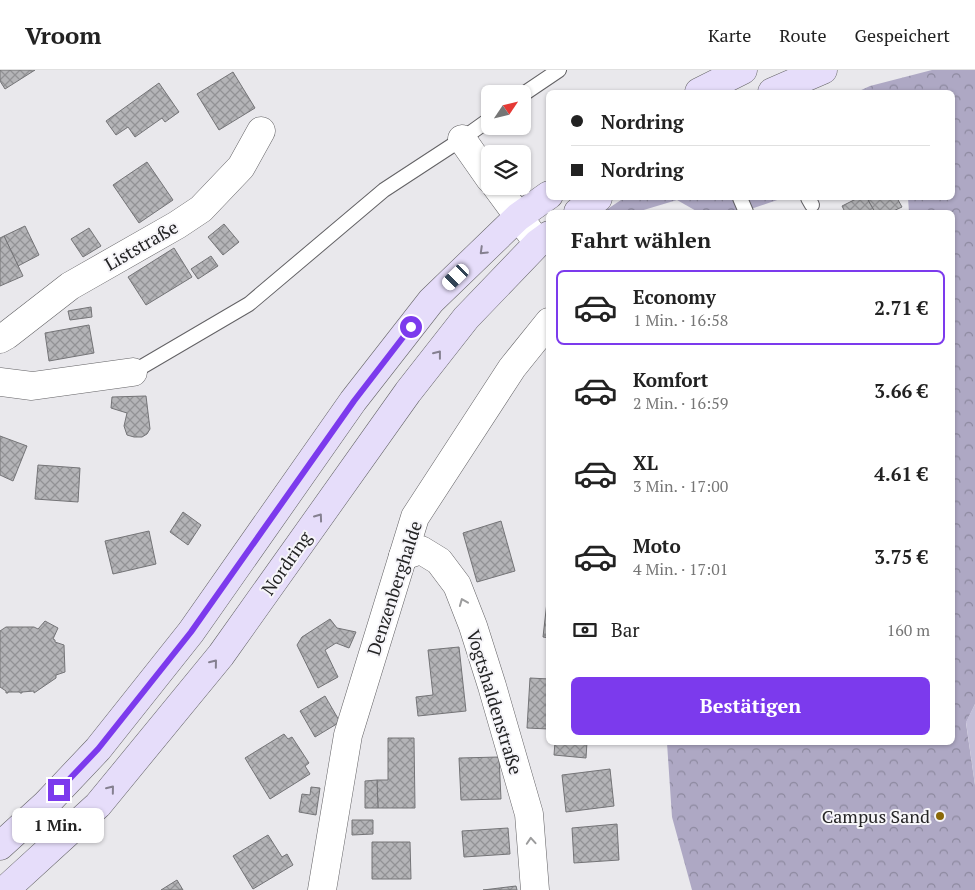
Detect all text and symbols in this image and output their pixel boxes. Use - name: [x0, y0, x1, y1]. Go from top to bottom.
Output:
- text: Vroom: [25, 19, 102, 51]
- text: Karte: [708, 23, 751, 47]
- text: Route: [779, 23, 827, 47]
- text: Gespeichert: [855, 23, 950, 47]
- north arrow: [481, 85, 531, 135]
- map controls: [481, 85, 531, 195]
- text: Nordring: [601, 109, 684, 134]
- button: layers: [481, 145, 531, 195]
- text: Nordring: [601, 157, 684, 182]
- street label: Liststraße: [100, 214, 182, 276]
- text: Fahrt wählen: [571, 225, 711, 254]
- one-way arrow: [479, 245, 488, 254]
- car: [439, 261, 472, 293]
- text: Economy: [633, 284, 716, 309]
- icon: car: [573, 285, 618, 330]
- text: 2.71 €: [874, 295, 928, 320]
- text: 1 Min. · 16:58: [633, 309, 728, 331]
- route start: [400, 316, 422, 338]
- one-way arrow: [433, 350, 442, 359]
- text: Komfort: [633, 367, 708, 392]
- icon: car: [573, 368, 618, 413]
- text: 3.66 €: [874, 378, 928, 403]
- text: 2 Min. · 16:59: [633, 392, 728, 414]
- text: XL: [633, 450, 658, 475]
- icon: car: [573, 451, 618, 496]
- text: 4.61 €: [874, 461, 928, 486]
- text: 3 Min. · 17:00: [633, 475, 728, 497]
- one-way arrow: [313, 513, 322, 523]
- street label: Denzenberghalde: [361, 518, 427, 658]
- street label: Nordring: [255, 526, 317, 600]
- text: Moto: [633, 533, 681, 558]
- icon: car: [573, 534, 618, 579]
- text: 3.75 €: [874, 544, 928, 569]
- text: 4 Min. · 17:01: [633, 558, 728, 580]
- one-way arrow: [459, 598, 469, 606]
- icon: cash: [571, 616, 599, 644]
- text: Bar: [611, 617, 640, 642]
- text: 160 m: [887, 619, 930, 641]
- street label: Vogtshaldenstraße: [462, 627, 528, 777]
- one-way arrow: [209, 660, 217, 669]
- button: Bestätigen: [571, 677, 930, 735]
- route end: [48, 779, 70, 801]
- one-way arrow: [106, 786, 114, 795]
- place label: Campus Sand: [822, 804, 930, 828]
- callout: 1 Min.: [13, 808, 105, 842]
- marker: Campus Sand: [934, 810, 946, 822]
- text: 1 Min.: [34, 814, 82, 836]
- one-way arrow: [526, 837, 537, 845]

